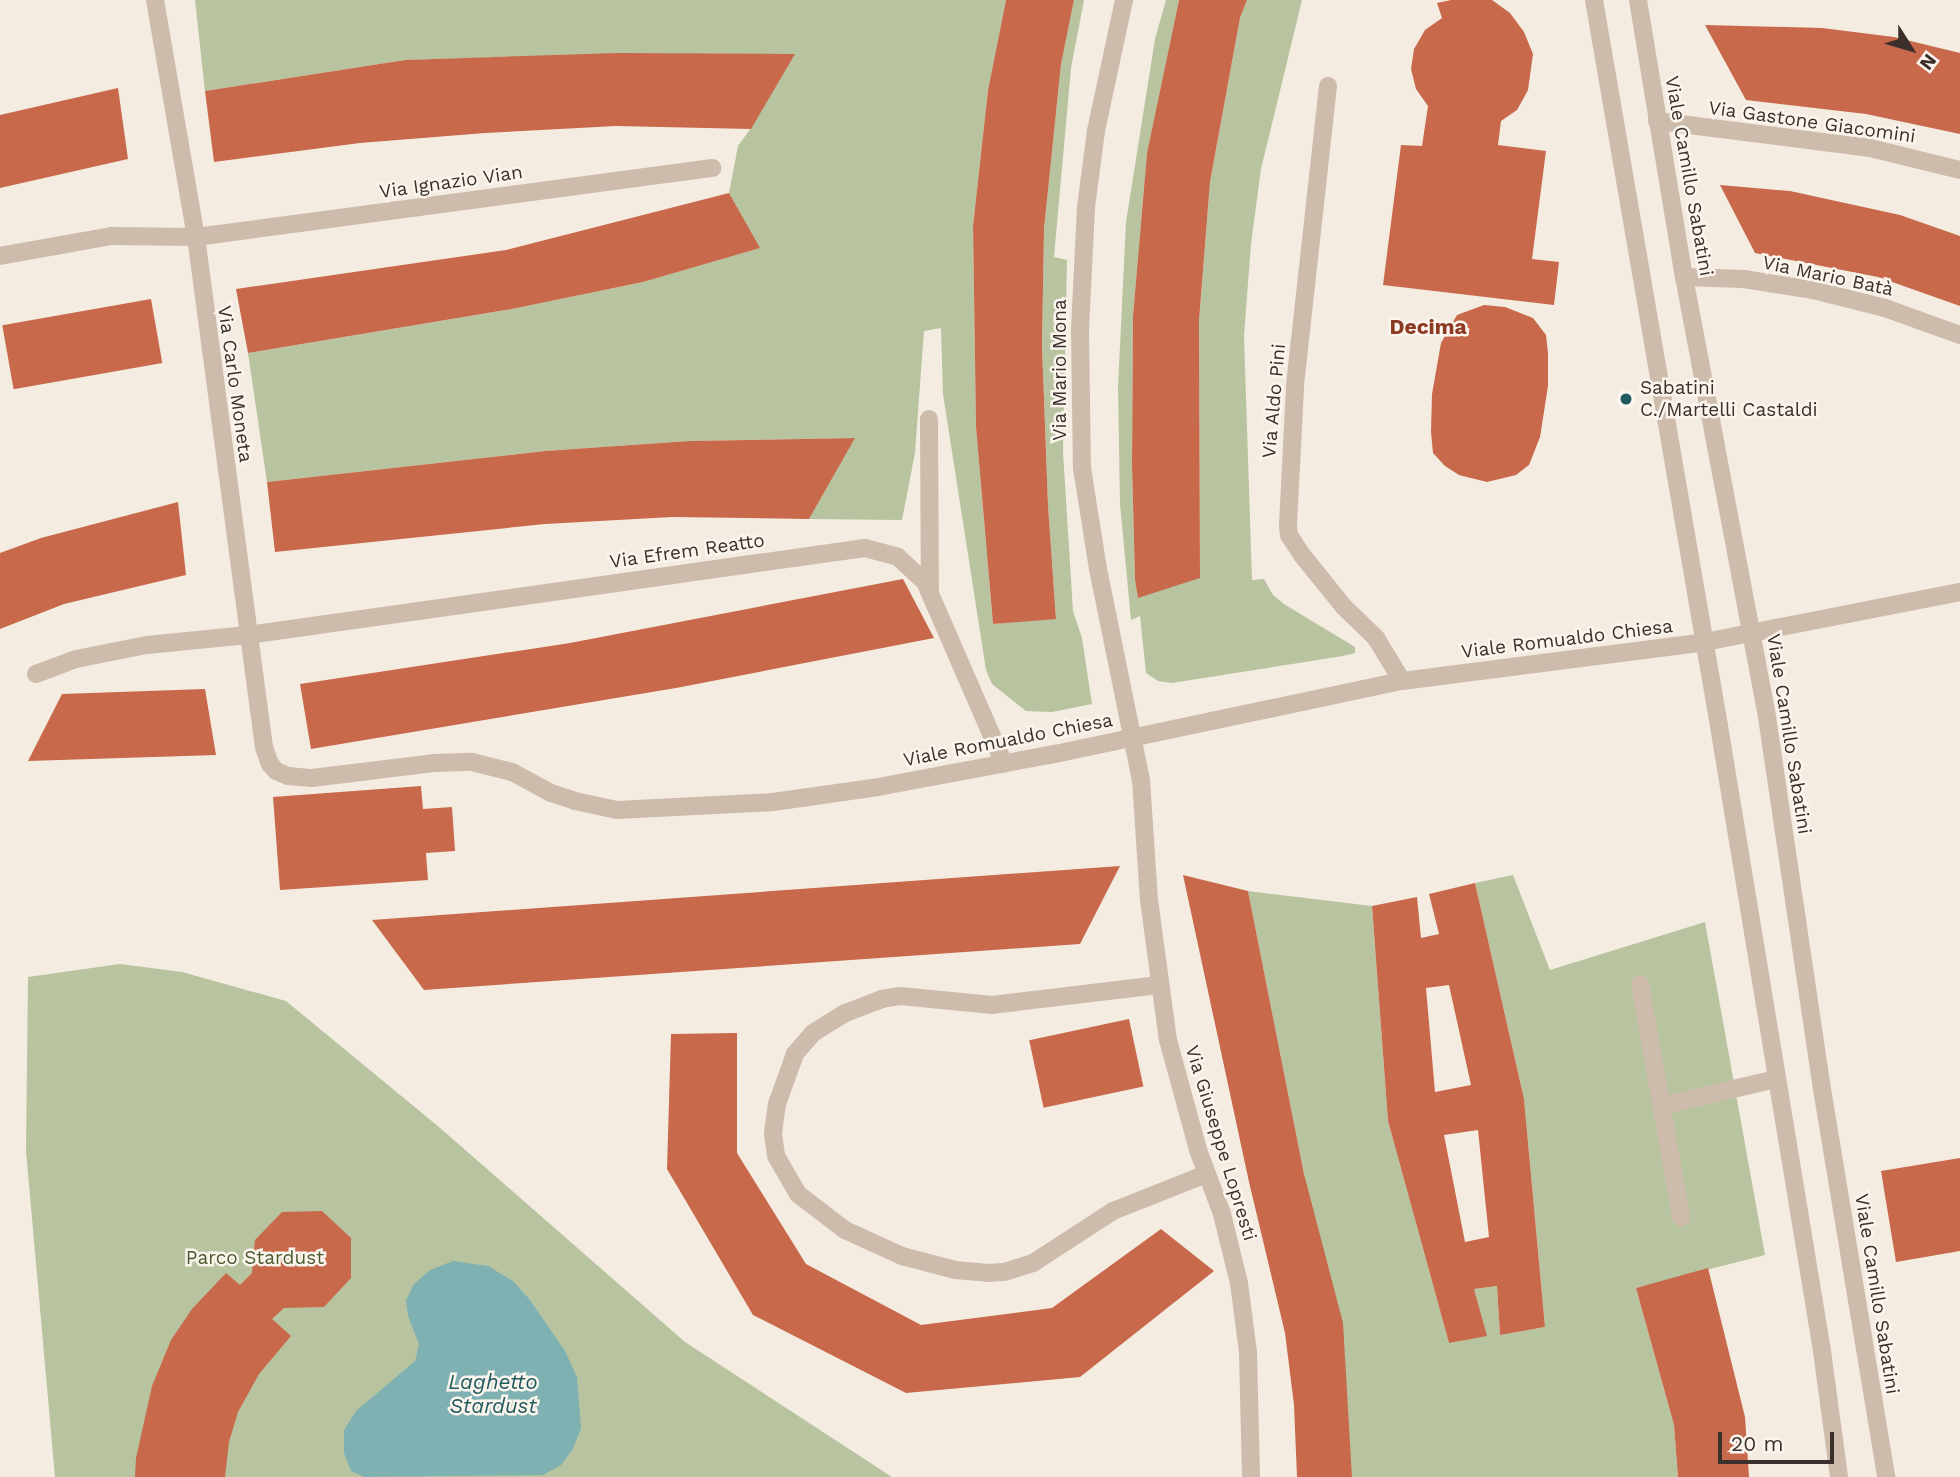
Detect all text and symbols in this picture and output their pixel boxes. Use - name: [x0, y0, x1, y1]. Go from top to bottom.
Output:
- north arrow: [1876, 14, 1946, 84]
- text: N: [1915, 49, 1942, 74]
- street label: Viale Camillo Sabatini: [1660, 74, 1718, 278]
- street label: Via Gastone Giacomini: [1707, 96, 1917, 148]
- street label: Via Ignazio Vian: [377, 161, 525, 203]
- street label: Via Mario Batà: [1760, 251, 1896, 301]
- street label: Via Mario Mona: [1049, 299, 1071, 441]
- street label: Via Carlo Moneta: [213, 304, 257, 464]
- district label: Decima: [1389, 314, 1467, 340]
- street label: Via Aldo Pini: [1258, 342, 1290, 460]
- place label: Sabatini C./Martelli Castaldi: [1640, 377, 1818, 421]
- marker: Sabatini C./Martelli Castaldi: [1618, 391, 1634, 407]
- street label: Via Efrem Reatto: [608, 529, 766, 573]
- street label: Viale Romualdo Chiesa: [1460, 615, 1674, 663]
- street label: Viale Camillo Sabatini: [1762, 632, 1816, 836]
- street label: Viale Romualdo Chiesa: [901, 709, 1115, 771]
- street label: Via Giuseppe Lopresti: [1180, 1043, 1262, 1243]
- street label: Viale Camillo Sabatini: [1850, 1192, 1904, 1396]
- park label: Parco Stardust: [186, 1247, 324, 1269]
- water label: Laghetto Stardust: [448, 1369, 538, 1419]
- scale bar: [1722, 1418, 1838, 1462]
- text: 20 m: [1731, 1431, 1783, 1456]

